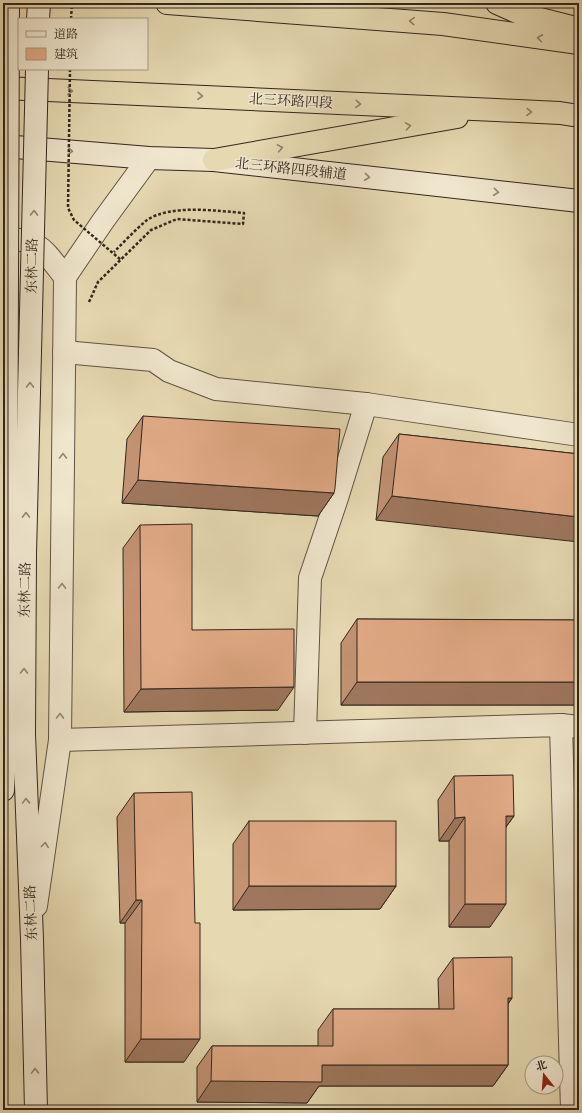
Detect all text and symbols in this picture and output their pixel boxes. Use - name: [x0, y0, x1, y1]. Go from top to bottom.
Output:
- one-way arrow: [408, 17, 415, 26]
- legend: [18, 18, 148, 70]
- text: 道路: [54, 26, 78, 42]
- one-way arrow: [537, 34, 543, 43]
- text: 建筑: [54, 46, 78, 62]
- one-way arrow: [67, 87, 73, 95]
- street label: 北三环路四段: [249, 89, 333, 113]
- one-way arrow: [197, 92, 203, 101]
- one-way arrow: [355, 99, 361, 108]
- one-way arrow: [526, 107, 532, 116]
- one-way arrow: [405, 122, 411, 130]
- one-way arrow: [277, 145, 283, 153]
- one-way arrow: [67, 146, 73, 155]
- street label: 北三环路四段辅道: [234, 154, 348, 184]
- one-way arrow: [363, 173, 370, 182]
- one-way arrow: [493, 187, 499, 196]
- one-way arrow: [30, 210, 38, 216]
- street label: 东林二路: [22, 238, 42, 294]
- one-way arrow: [25, 382, 34, 388]
- one-way arrow: [59, 453, 67, 459]
- one-way arrow: [22, 512, 31, 518]
- street label: 东林二路: [15, 562, 35, 618]
- one-way arrow: [58, 583, 66, 589]
- one-way arrow: [20, 668, 28, 674]
- one-way arrow: [56, 713, 65, 719]
- one-way arrow: [22, 798, 31, 804]
- one-way arrow: [40, 842, 49, 848]
- street label: 东林二路: [21, 885, 41, 941]
- north arrow: [524, 1055, 564, 1095]
- text: 北: [534, 1057, 549, 1075]
- one-way arrow: [31, 1068, 39, 1074]

